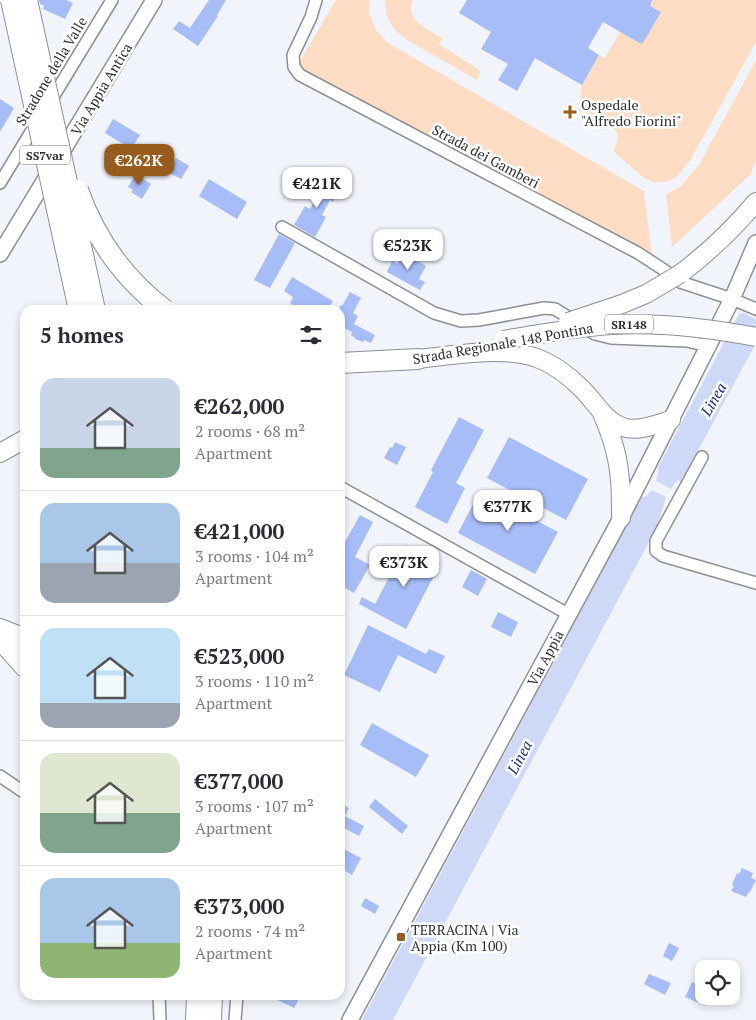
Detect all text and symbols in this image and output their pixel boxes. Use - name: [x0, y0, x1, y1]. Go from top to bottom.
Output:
- street label: Stradone della Valle: [11, 13, 91, 129]
- street label: Via Appia Antica: [66, 39, 136, 139]
- place label: Ospedale "Alfredo Fiorini": [581, 95, 681, 130]
- marker: Ospedale "Alfredo Fiorini": [563, 105, 577, 119]
- street label: Strada dei Gamberi: [429, 120, 543, 192]
- pin: €262K: [104, 144, 174, 186]
- road number: SS7var: [20, 146, 70, 164]
- text: €262K: [115, 149, 163, 171]
- pin: €421K: [282, 166, 352, 209]
- text: €421K: [293, 172, 341, 194]
- pin: €523K: [373, 228, 443, 271]
- text: €523K: [384, 234, 432, 256]
- road number: SR148: [605, 314, 653, 334]
- street label: Strada Regionale 148 Pontina: [411, 318, 595, 368]
- text: 5 homes: [40, 321, 124, 349]
- icon: filters: [297, 321, 325, 349]
- water label: Linea: [695, 379, 730, 420]
- text: €262,000: [195, 392, 284, 420]
- icon: home: [80, 398, 140, 458]
- text: 2 rooms · 68 m²: [195, 420, 305, 442]
- text: Apartment: [195, 442, 272, 464]
- pin: €377K: [473, 490, 543, 532]
- text: €377K: [484, 495, 532, 517]
- text: €421,000: [195, 517, 284, 545]
- icon: home: [80, 523, 140, 583]
- text: 3 rooms · 104 m²: [195, 545, 314, 567]
- pin: €373K: [369, 546, 439, 588]
- text: €373K: [380, 551, 428, 573]
- text: Apartment: [195, 567, 272, 589]
- street label: Via Appia: [522, 627, 568, 689]
- text: €523,000: [195, 642, 284, 670]
- icon: home: [80, 648, 140, 708]
- text: 3 rooms · 110 m²: [195, 670, 314, 692]
- text: Apartment: [195, 692, 272, 714]
- water label: Linea: [501, 737, 536, 778]
- text: €377,000: [195, 767, 283, 795]
- icon: home: [80, 773, 140, 833]
- text: 3 rooms · 107 m²: [195, 795, 314, 817]
- text: Apartment: [195, 817, 272, 839]
- text: €373,000: [195, 892, 284, 920]
- icon: home: [80, 898, 140, 958]
- text: 2 rooms · 74 m²: [195, 920, 305, 942]
- place label: TERRACINA | Via Appia (Km 100): [411, 920, 519, 955]
- marker: TERRACINA | Via Appia (Km 100): [395, 931, 407, 943]
- text: Apartment: [195, 942, 272, 964]
- map controls: [695, 960, 740, 1005]
- button: locate: [695, 960, 740, 1005]

